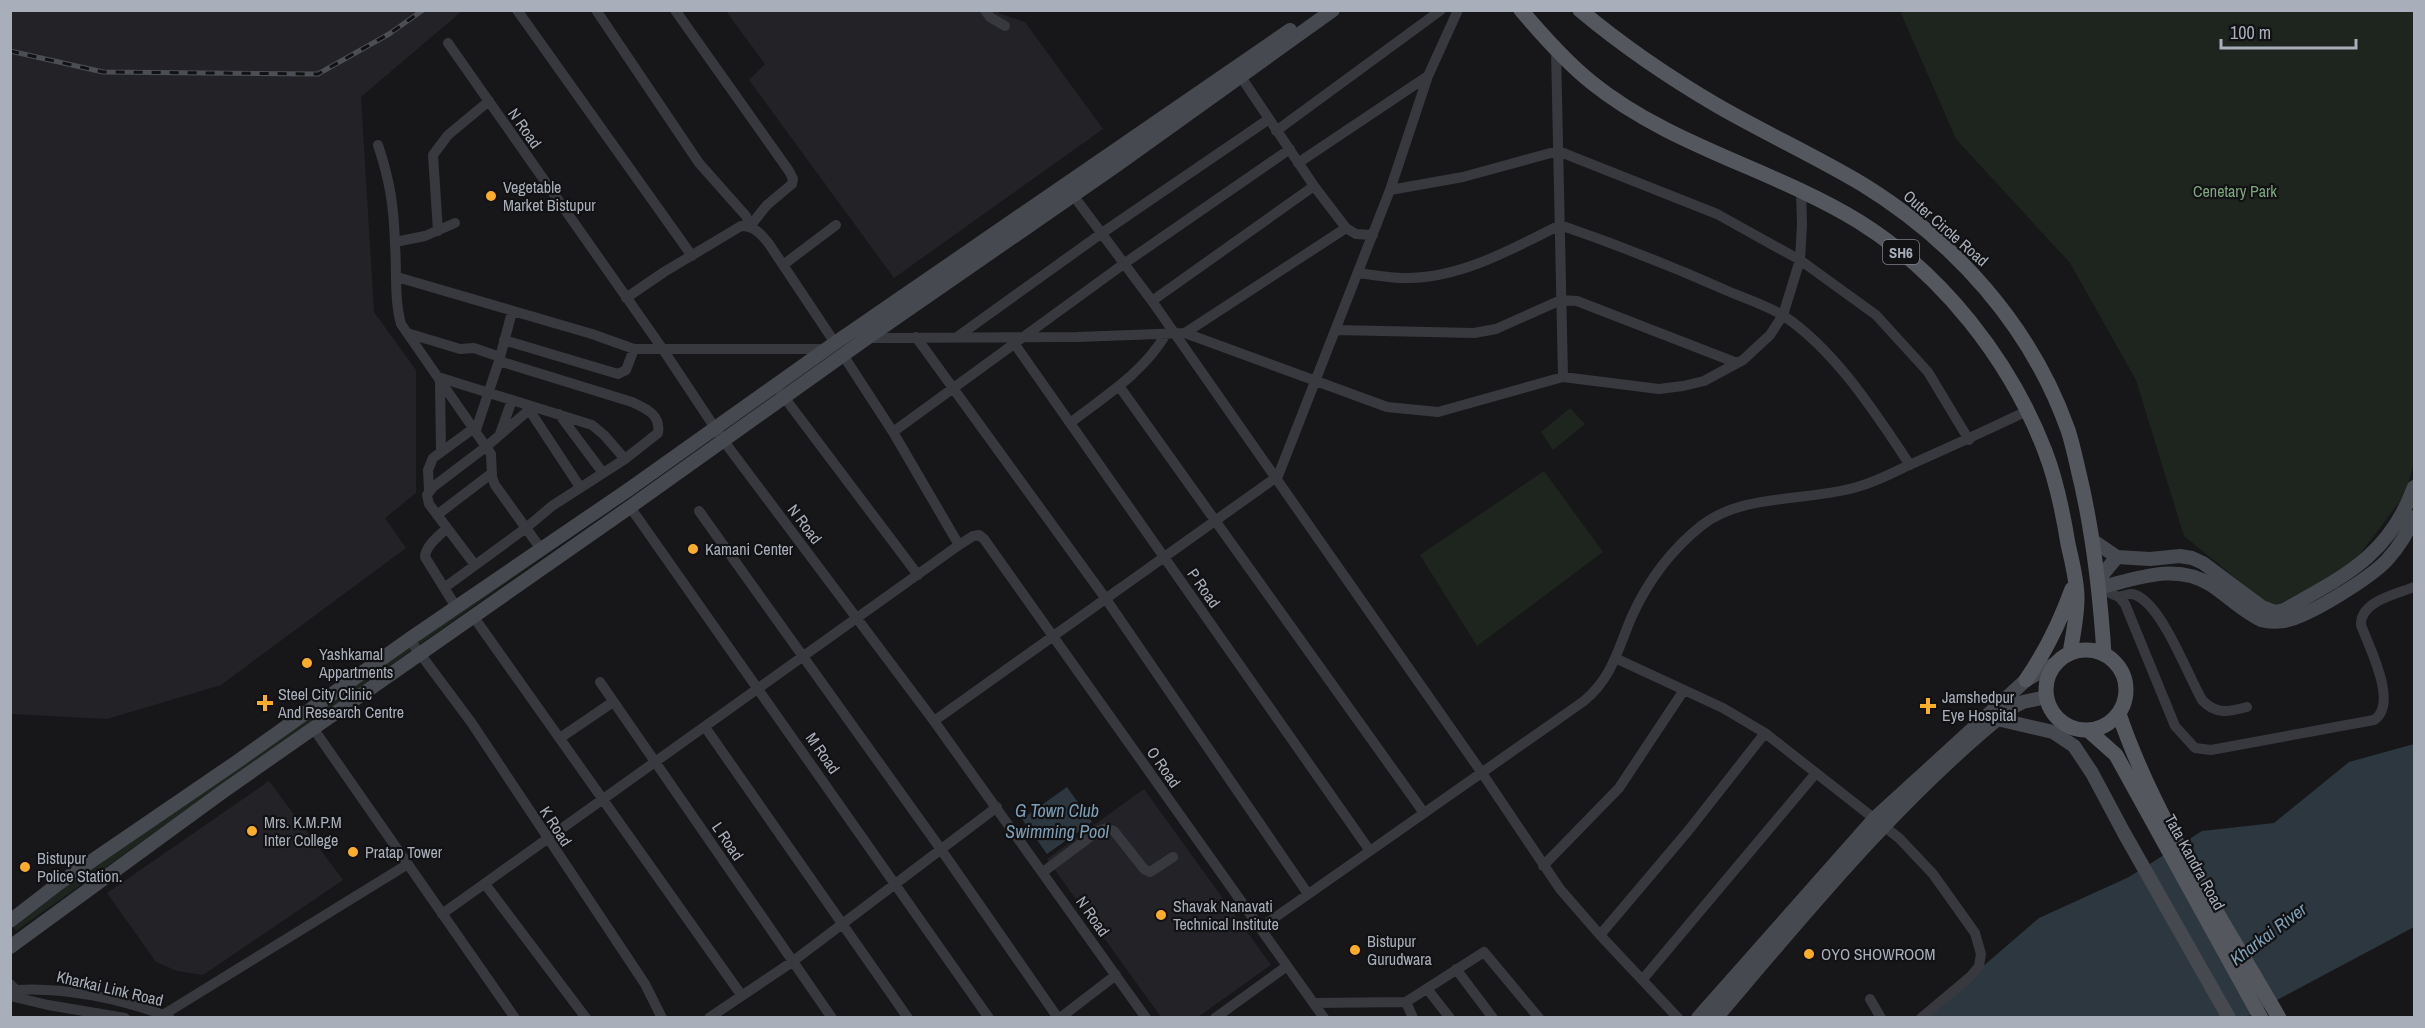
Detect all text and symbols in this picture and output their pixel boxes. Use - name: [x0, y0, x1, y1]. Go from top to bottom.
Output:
- scale bar: [2221, 12, 2356, 50]
- text: 100 m: [2230, 20, 2271, 45]
- street label: N Road: [503, 103, 547, 153]
- place label: Vegetable Market Bistupur: [503, 176, 596, 216]
- park label: Cenetary Park: [2193, 180, 2277, 202]
- street label: Outer Circle Road: [1899, 185, 1993, 271]
- marker: Vegetable Market Bistupur: [484, 189, 498, 203]
- road number: SH6: [1883, 240, 1919, 264]
- street label: N Road: [783, 500, 827, 548]
- place label: Kamani Center: [705, 538, 794, 560]
- marker: Kamani Center: [686, 542, 700, 556]
- street label: P Road: [1183, 564, 1225, 612]
- place label: Yashkamal Appartments: [318, 643, 393, 683]
- marker: Yashkamal Appartments: [300, 656, 314, 670]
- place label: Steel City Clinic And Research Centre: [277, 683, 404, 723]
- place label: Jamshedpur Eye Hospital: [1942, 686, 2016, 726]
- marker: Steel City Clinic And Research Centre: [256, 694, 274, 712]
- marker: Jamshedpur Eye Hospital: [1919, 697, 1937, 715]
- street label: M Road: [801, 728, 845, 778]
- street label: O Road: [1142, 742, 1186, 792]
- water label: G Town Club Swimming Pool: [1005, 798, 1109, 844]
- street label: K Road: [535, 802, 577, 850]
- street label: Tata Kandra Road: [2160, 810, 2230, 914]
- place label: Mrs. K.M.P.M Inter College: [264, 811, 342, 851]
- street label: L Road: [707, 818, 749, 864]
- marker: Mrs. K.M.P.M Inter College: [245, 824, 259, 838]
- place label: Pratap Tower: [365, 841, 443, 863]
- marker: Pratap Tower: [346, 845, 360, 859]
- place label: Bistupur Police Station.: [37, 847, 122, 887]
- marker: Bistupur Police Station.: [18, 860, 32, 874]
- street label: N Road: [1071, 891, 1115, 941]
- place label: Shavak Nanavati Technical Institute: [1173, 895, 1279, 935]
- water label: Kharkai River: [2224, 896, 2312, 971]
- marker: Shavak Nanavati Technical Institute: [1154, 908, 1168, 922]
- place label: Bistupur Gurudwara: [1367, 930, 1433, 970]
- marker: Bistupur Gurudwara: [1348, 943, 1362, 957]
- place label: OYO SHOWROOM: [1821, 943, 1935, 965]
- marker: OYO SHOWROOM: [1802, 947, 1816, 961]
- street label: Kharkai Link Road: [55, 965, 165, 1011]

